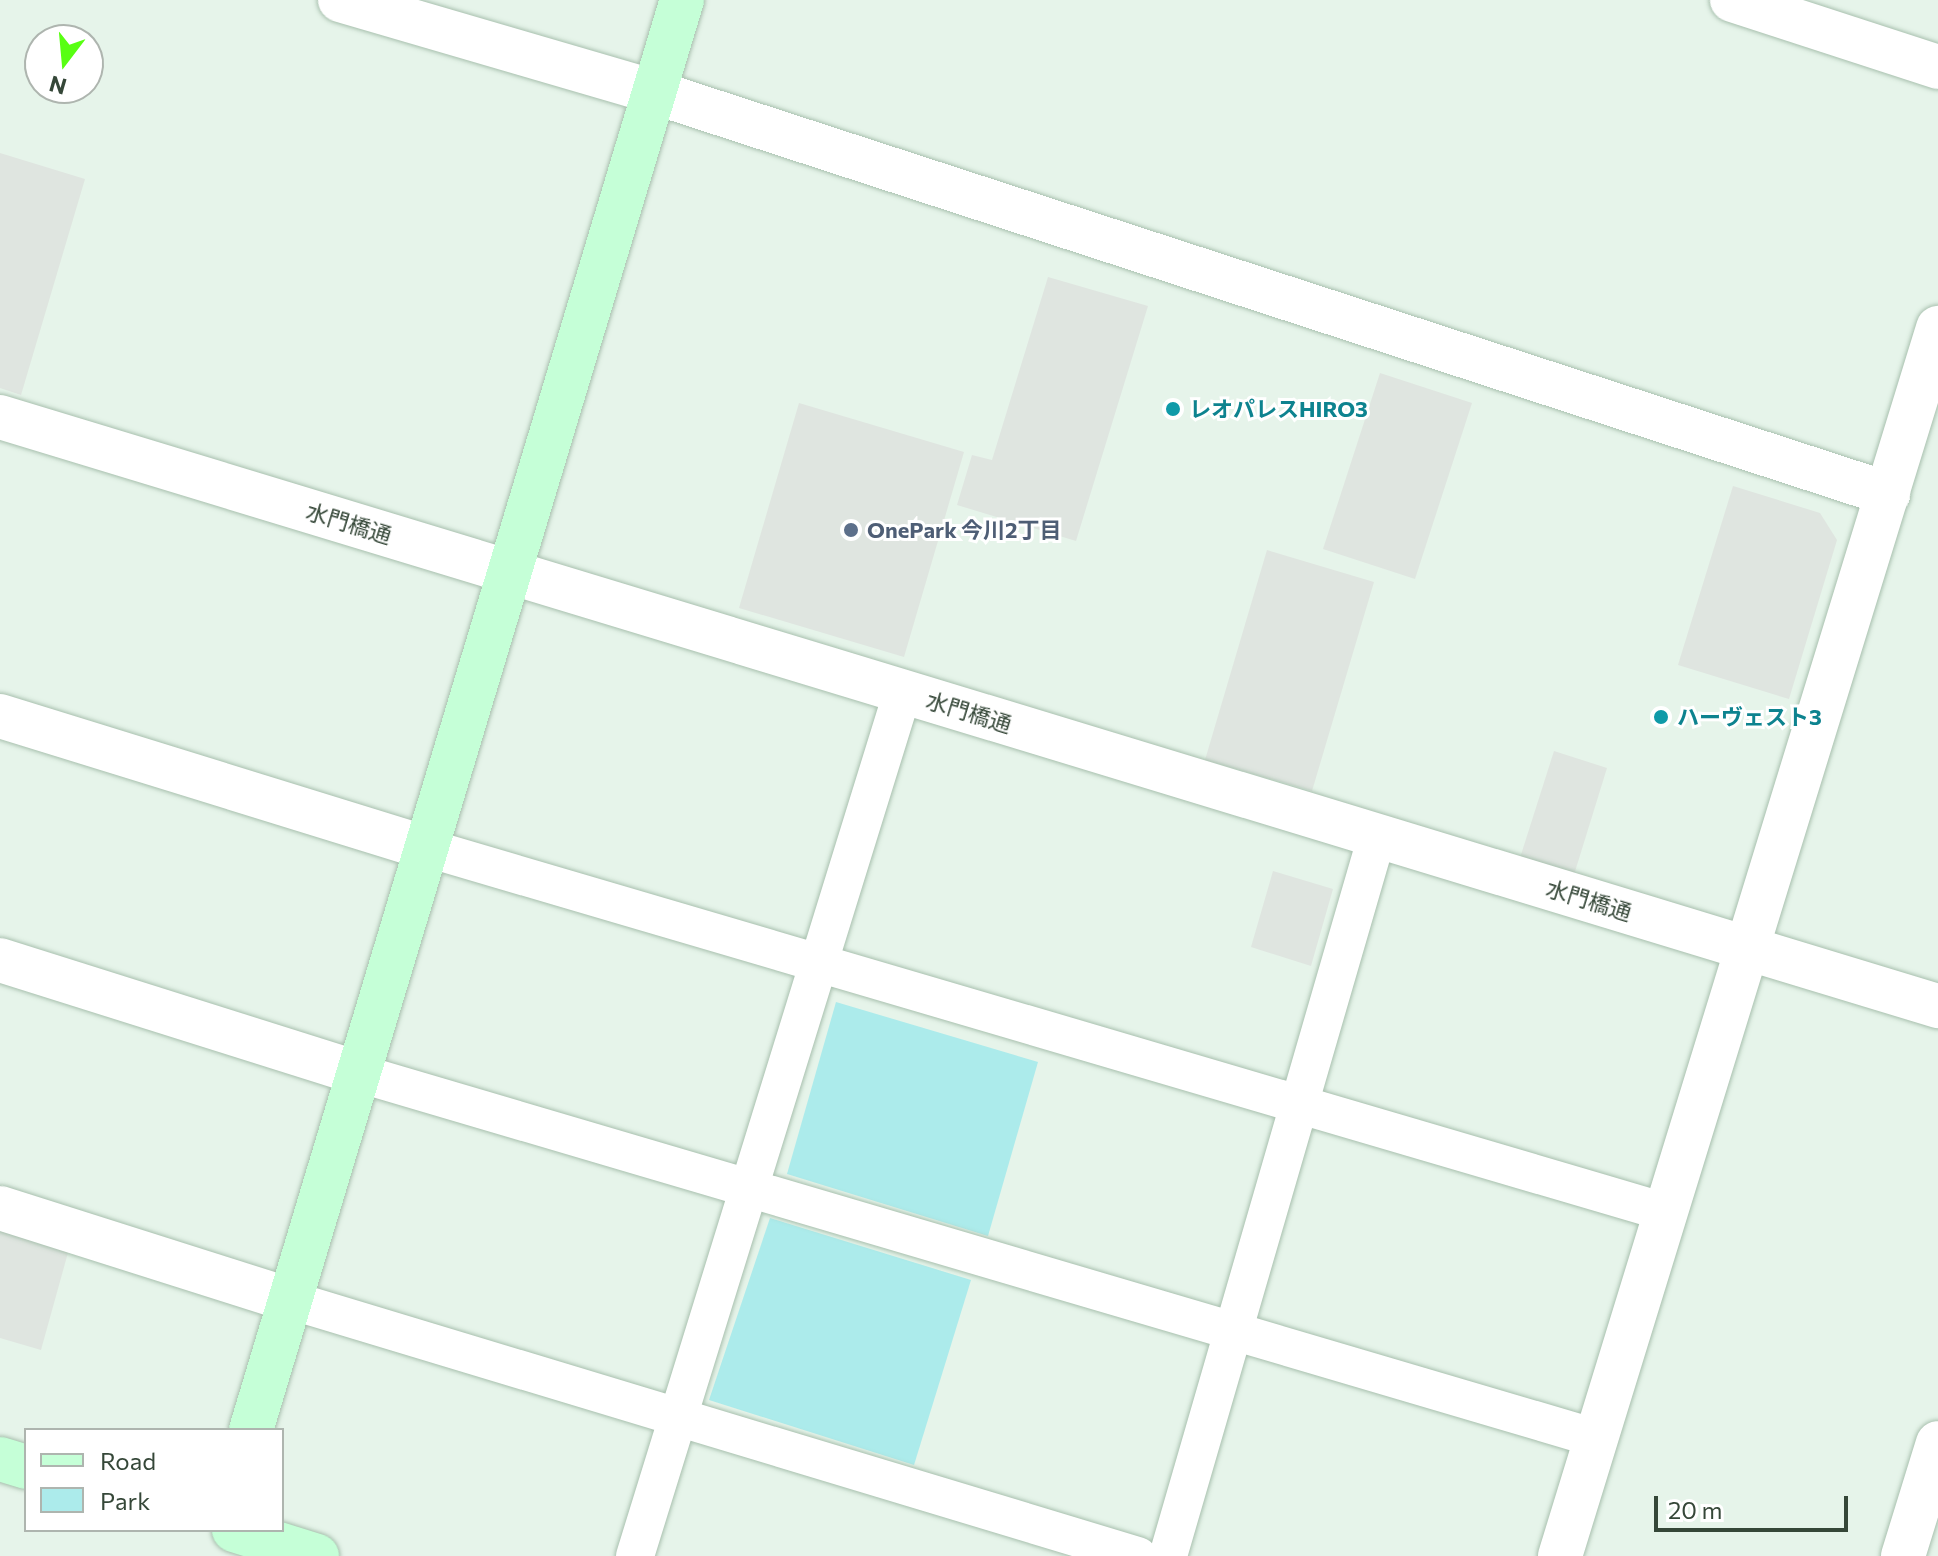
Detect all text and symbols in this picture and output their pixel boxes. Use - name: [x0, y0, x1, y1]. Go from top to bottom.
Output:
- north arrow: [24, 24, 104, 104]
- text: N: [46, 70, 69, 101]
- place label: レオパレスHIRO3: [1189, 396, 1368, 422]
- marker: レオパレスHIRO3: [1164, 400, 1182, 418]
- street label: 水門橋通: [303, 498, 395, 548]
- place label: OnePark 今川2丁目: [867, 517, 1062, 543]
- marker: OnePark 今川2丁目: [842, 521, 860, 539]
- street label: 水門橋通: [923, 687, 1015, 737]
- place label: ハーヴェスト3: [1677, 704, 1822, 730]
- marker: ハーヴェスト3: [1652, 708, 1670, 726]
- street label: 水門橋通: [1543, 875, 1635, 925]
- legend: [24, 1428, 284, 1532]
- text: Road: [100, 1446, 156, 1475]
- scale bar: [1658, 1480, 1852, 1530]
- text: Park: [100, 1486, 150, 1515]
- text: 20 m: [1668, 1495, 1722, 1524]

